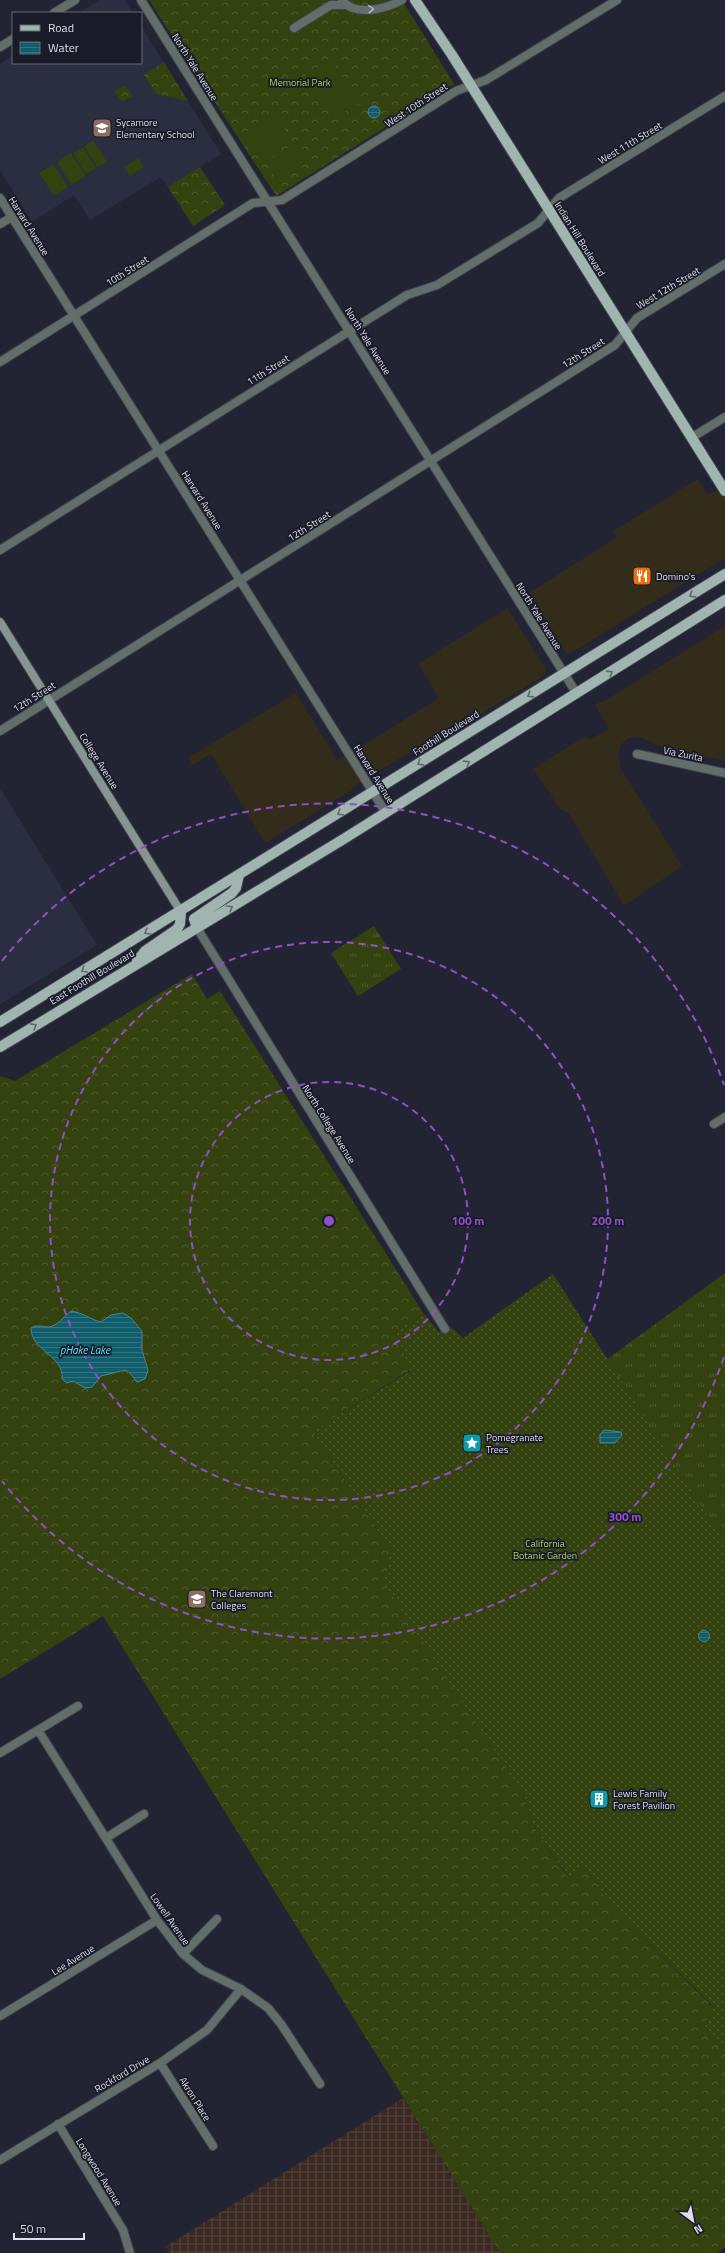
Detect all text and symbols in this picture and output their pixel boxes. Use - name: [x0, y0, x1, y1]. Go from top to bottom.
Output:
- one-way arrow: [368, 5, 374, 14]
- legend: [12, 12, 142, 64]
- text: Road: [48, 18, 74, 37]
- street label: North Yale Avenue: [168, 30, 222, 104]
- text: Water: [48, 38, 79, 57]
- park label: Memorial Park: [269, 75, 331, 90]
- street label: West 10th Street: [382, 79, 451, 131]
- place label: Sycamore Elementary School: [116, 115, 195, 142]
- school or university icon: Sycamore Elementary School: [91, 117, 113, 139]
- street label: West 11th Street: [595, 118, 665, 168]
- street label: Harvard Avenue: [5, 194, 53, 258]
- street label: Indian Hill Boulevard: [551, 199, 609, 279]
- street label: 10th Street: [103, 252, 152, 290]
- street label: West 12th Street: [633, 263, 703, 313]
- street label: North Yale Avenue: [341, 304, 395, 378]
- street label: 12th Street: [559, 334, 608, 372]
- street label: 11th Street: [244, 351, 293, 389]
- street label: Harvard Avenue: [178, 468, 226, 532]
- street label: 12th Street: [285, 507, 334, 545]
- restaurant icon: Domino's: [631, 565, 653, 587]
- place label: Domino's: [656, 569, 696, 584]
- street label: North Yale Avenue: [512, 579, 566, 653]
- one-way arrow: [689, 590, 696, 598]
- one-way arrow: [606, 670, 613, 678]
- street label: 12th Street: [10, 678, 59, 716]
- one-way arrow: [527, 690, 534, 697]
- street label: Foothill Boulevard: [410, 707, 482, 759]
- street label: College Avenue: [76, 730, 122, 792]
- street label: Harvard Avenue: [350, 742, 398, 806]
- street label: Via Zurita: [662, 743, 704, 765]
- one-way arrow: [417, 758, 424, 766]
- one-way arrow: [463, 760, 470, 767]
- one-way arrow: [337, 808, 344, 815]
- one-way arrow: [226, 906, 233, 913]
- one-way arrow: [144, 927, 151, 934]
- street label: East Foothill Boulevard: [47, 946, 137, 1008]
- one-way arrow: [81, 965, 88, 973]
- one-way arrow: [30, 1024, 37, 1031]
- street label: North College Avenue: [299, 1082, 359, 1166]
- text: 100 m: [452, 1211, 484, 1230]
- text: 200 m: [592, 1211, 624, 1230]
- centre of rings: [322, 1214, 336, 1228]
- water label: pHake Lake: [60, 1342, 111, 1358]
- place label: Pomegranate Trees: [486, 1430, 543, 1457]
- place icon: Pomegranate Trees: [461, 1432, 483, 1454]
- text: 300 m: [609, 1507, 641, 1526]
- park label: California Botanic Garden: [513, 1536, 577, 1563]
- place label: The Claremont Colleges: [211, 1586, 273, 1613]
- school or university icon: The Claremont Colleges: [186, 1588, 208, 1610]
- place label: Lewis Family Forest Pavilion: [613, 1786, 675, 1813]
- building icon: Lewis Family Forest Pavilion: [588, 1788, 610, 1810]
- street label: Lowell Avenue: [146, 1890, 194, 1948]
- street label: Lee Avenue: [49, 1941, 97, 1979]
- street label: Rockford Drive: [92, 2052, 152, 2096]
- street label: Akron Place: [176, 2074, 214, 2124]
- street label: Longwood Avenue: [72, 2135, 126, 2209]
- north arrow: [673, 2201, 713, 2241]
- scale bar: [14, 2215, 84, 2241]
- text: 50 m: [20, 2219, 46, 2238]
- text: N: [691, 2221, 706, 2238]

